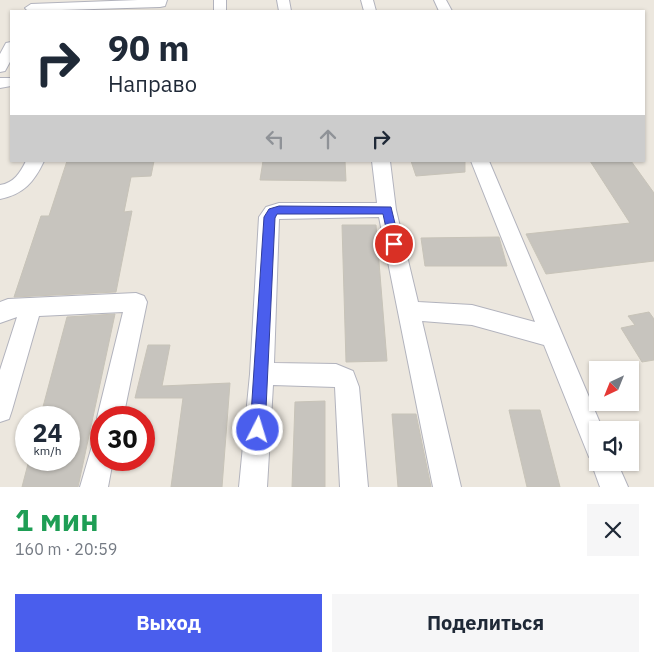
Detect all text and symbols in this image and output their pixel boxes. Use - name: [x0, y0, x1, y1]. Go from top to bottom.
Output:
- text: 90 m: [108, 25, 190, 71]
- icon: right: [25, 30, 90, 95]
- text: Направо: [108, 69, 197, 98]
- icon: left: [261, 125, 289, 153]
- icon: ahead: [314, 125, 342, 153]
- icon: right: [367, 125, 395, 153]
- pin: [373, 223, 415, 265]
- icon: arrive: [380, 230, 408, 258]
- north arrow: [589, 361, 639, 411]
- map controls: [589, 361, 639, 471]
- position arrow: [231, 403, 283, 455]
- speed limit sign: 30: [90, 406, 155, 471]
- text: 24: [32, 416, 63, 449]
- button: sound: [589, 421, 639, 471]
- text: km/h: [33, 443, 62, 458]
- text: 1 мин: [15, 500, 99, 539]
- button: close: [587, 504, 639, 556]
- text: 160 m · 20:59: [15, 539, 117, 559]
- button: Выход: [15, 594, 322, 652]
- button: Поделиться: [332, 594, 639, 652]

